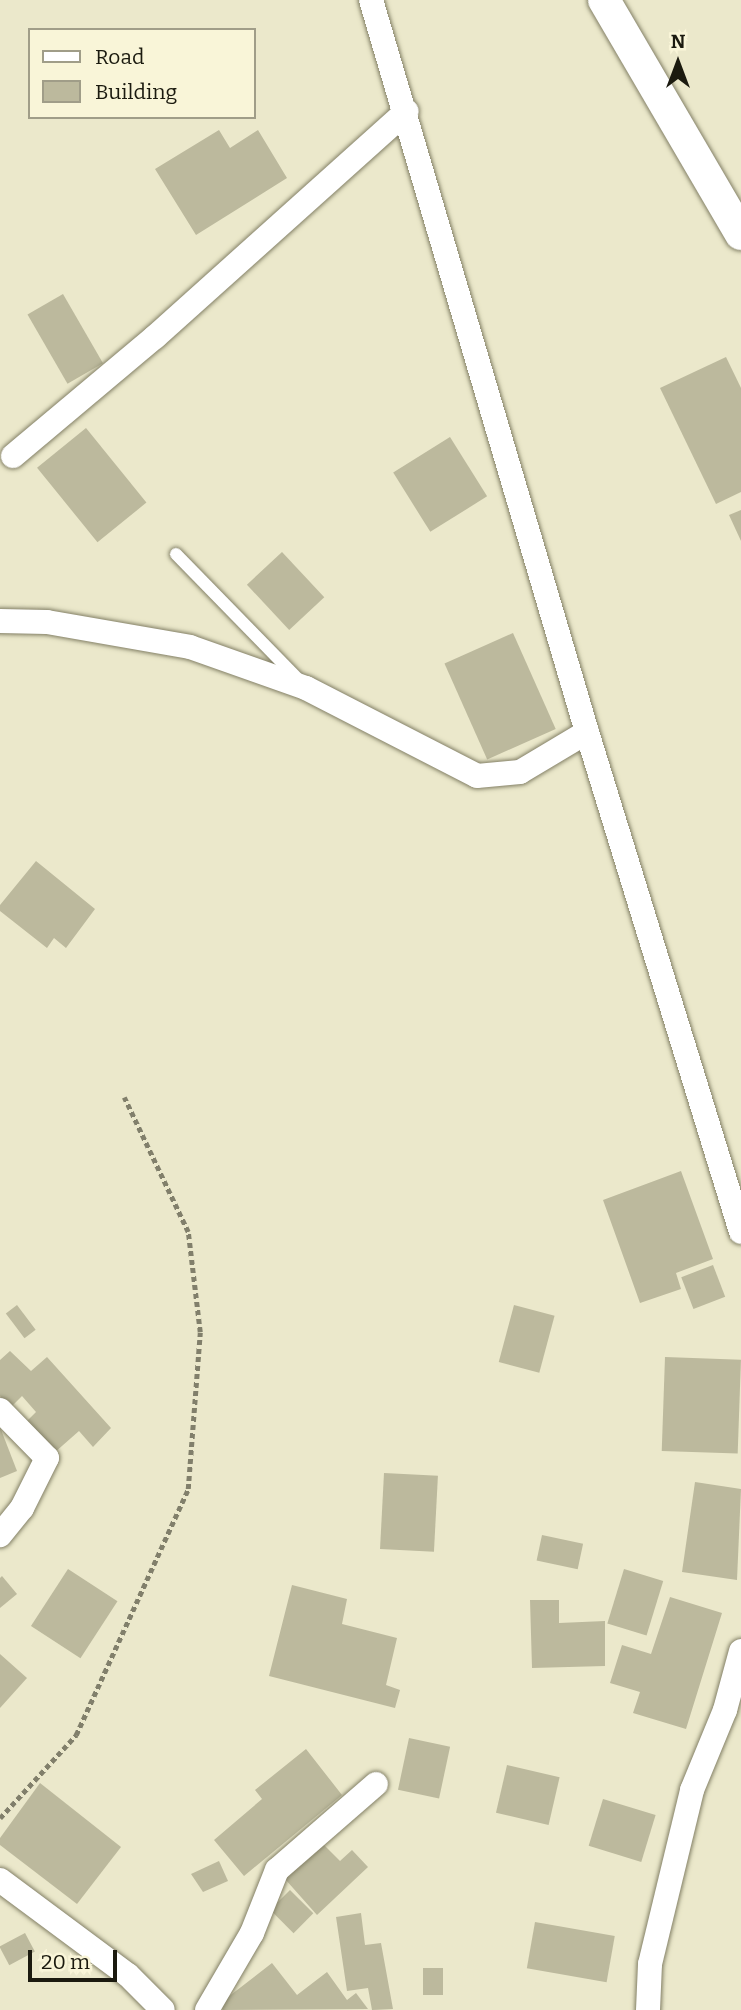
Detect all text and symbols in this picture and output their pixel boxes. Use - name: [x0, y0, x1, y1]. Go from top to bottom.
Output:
- legend: [28, 28, 256, 119]
- north arrow: [643, 28, 713, 98]
- text: N: [671, 30, 685, 53]
- text: Road: [95, 44, 144, 70]
- text: Building: [95, 79, 177, 105]
- scale bar: [32, 1937, 121, 1981]
- text: 20 m: [41, 1949, 90, 1975]

